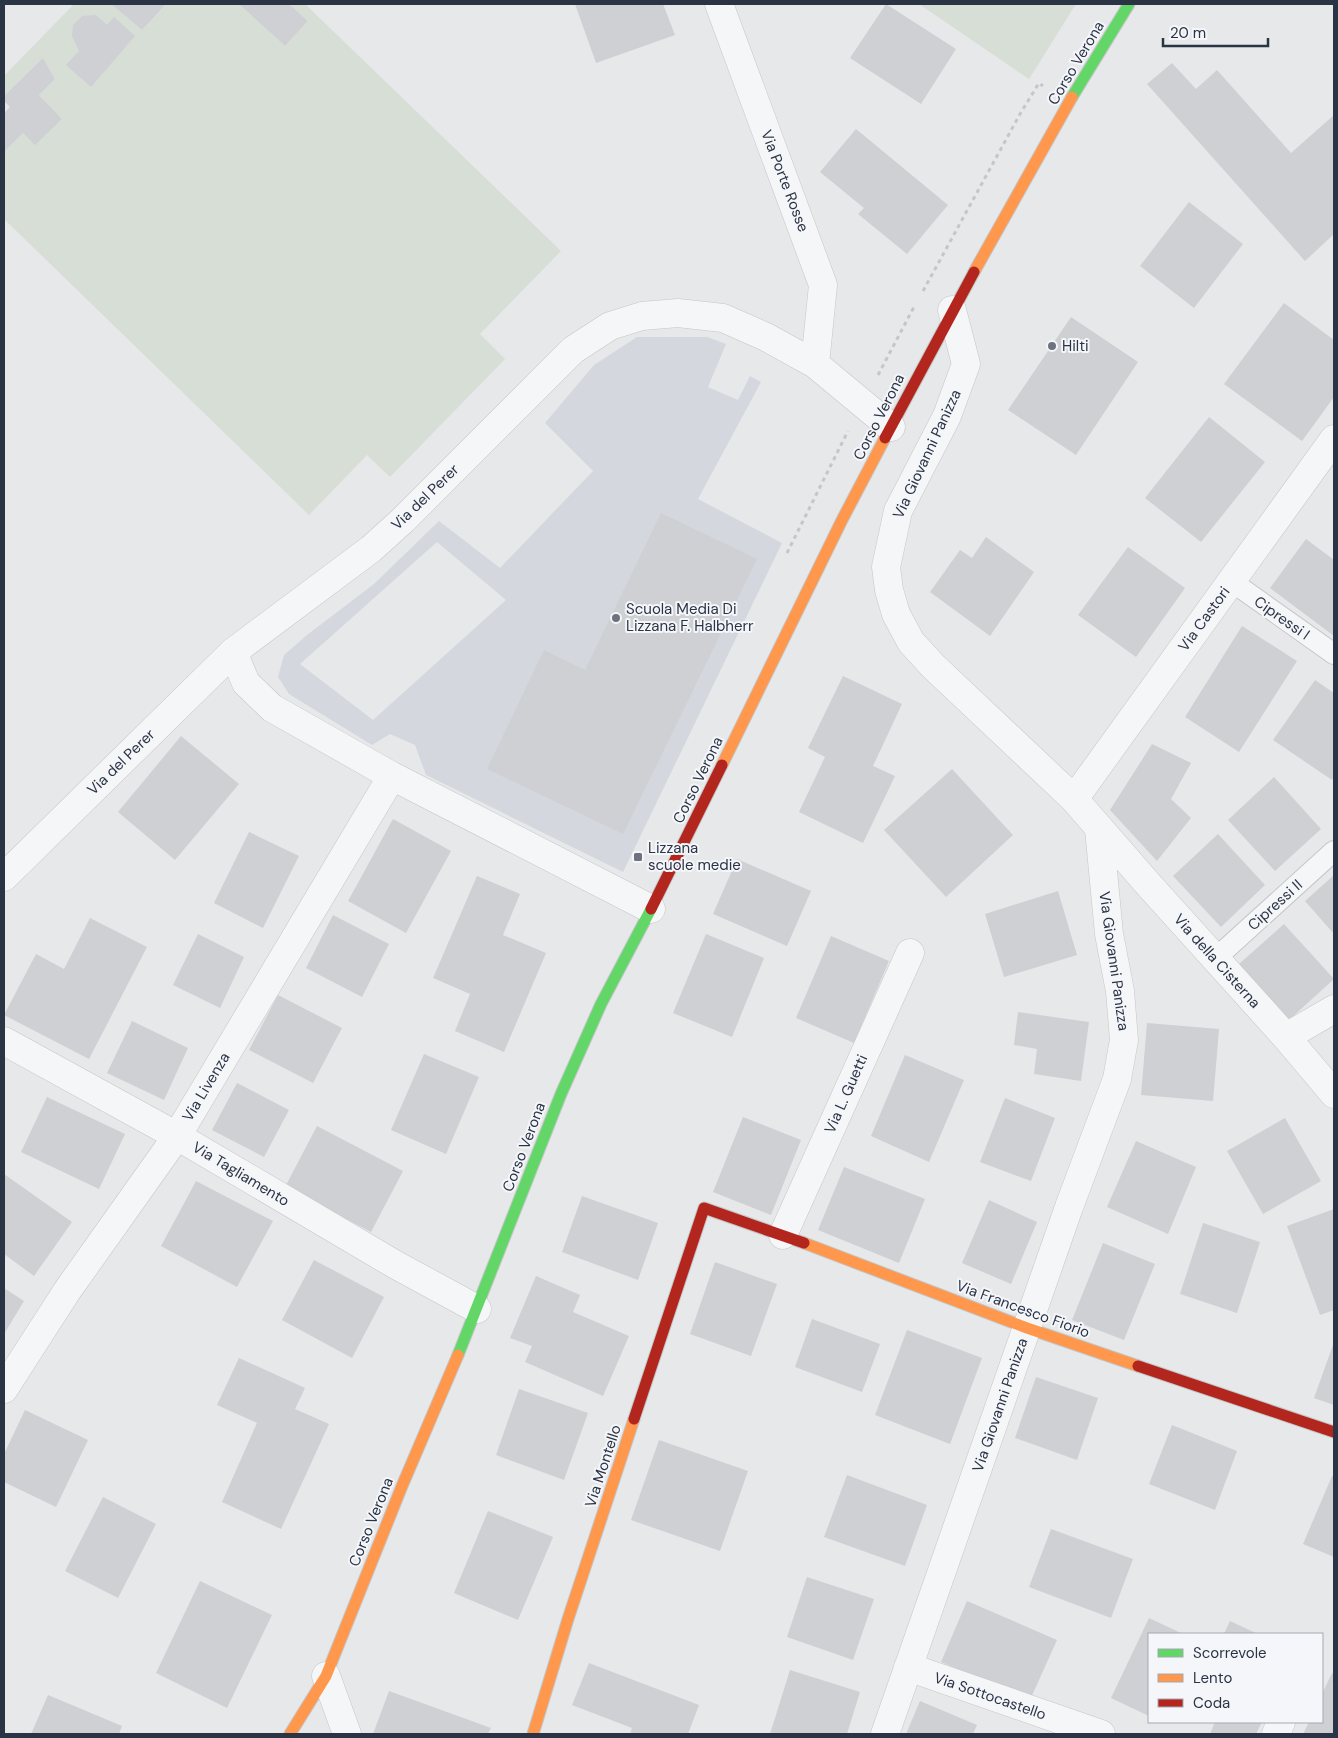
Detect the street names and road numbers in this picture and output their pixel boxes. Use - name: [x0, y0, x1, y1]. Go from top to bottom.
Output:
- street label: Corso Verona: [1043, 18, 1109, 108]
- street label: Via Porte Rosse: [756, 127, 814, 235]
- street label: Corso Verona: [849, 371, 909, 463]
- street label: Via Giovanni Panizza: [888, 386, 966, 522]
- street label: Via del Perer: [387, 459, 464, 534]
- street label: Via Castori: [1174, 583, 1234, 655]
- street label: Cipressi I: [1250, 592, 1314, 644]
- street label: Via del Perer: [83, 724, 160, 799]
- street label: Corso Verona: [668, 733, 728, 827]
- street label: Cipressi II: [1243, 875, 1307, 935]
- street label: Via Giovanni Panizza: [1094, 890, 1134, 1032]
- street label: Via della Cisterna: [1169, 909, 1265, 1013]
- street label: Via Livenza: [178, 1049, 234, 1125]
- street label: Via L. Guetti: [820, 1051, 872, 1137]
- street label: Corso Verona: [498, 1099, 550, 1195]
- street label: Via Tagliamento: [189, 1137, 293, 1211]
- street label: Via Francesco Fiorio: [953, 1276, 1093, 1343]
- street label: Via Giovanni Panizza: [968, 1335, 1032, 1475]
- street label: Via Montello: [580, 1422, 626, 1510]
- street label: Corso Verona: [344, 1475, 398, 1569]
- street label: Via Sottocastello: [931, 1667, 1049, 1725]

